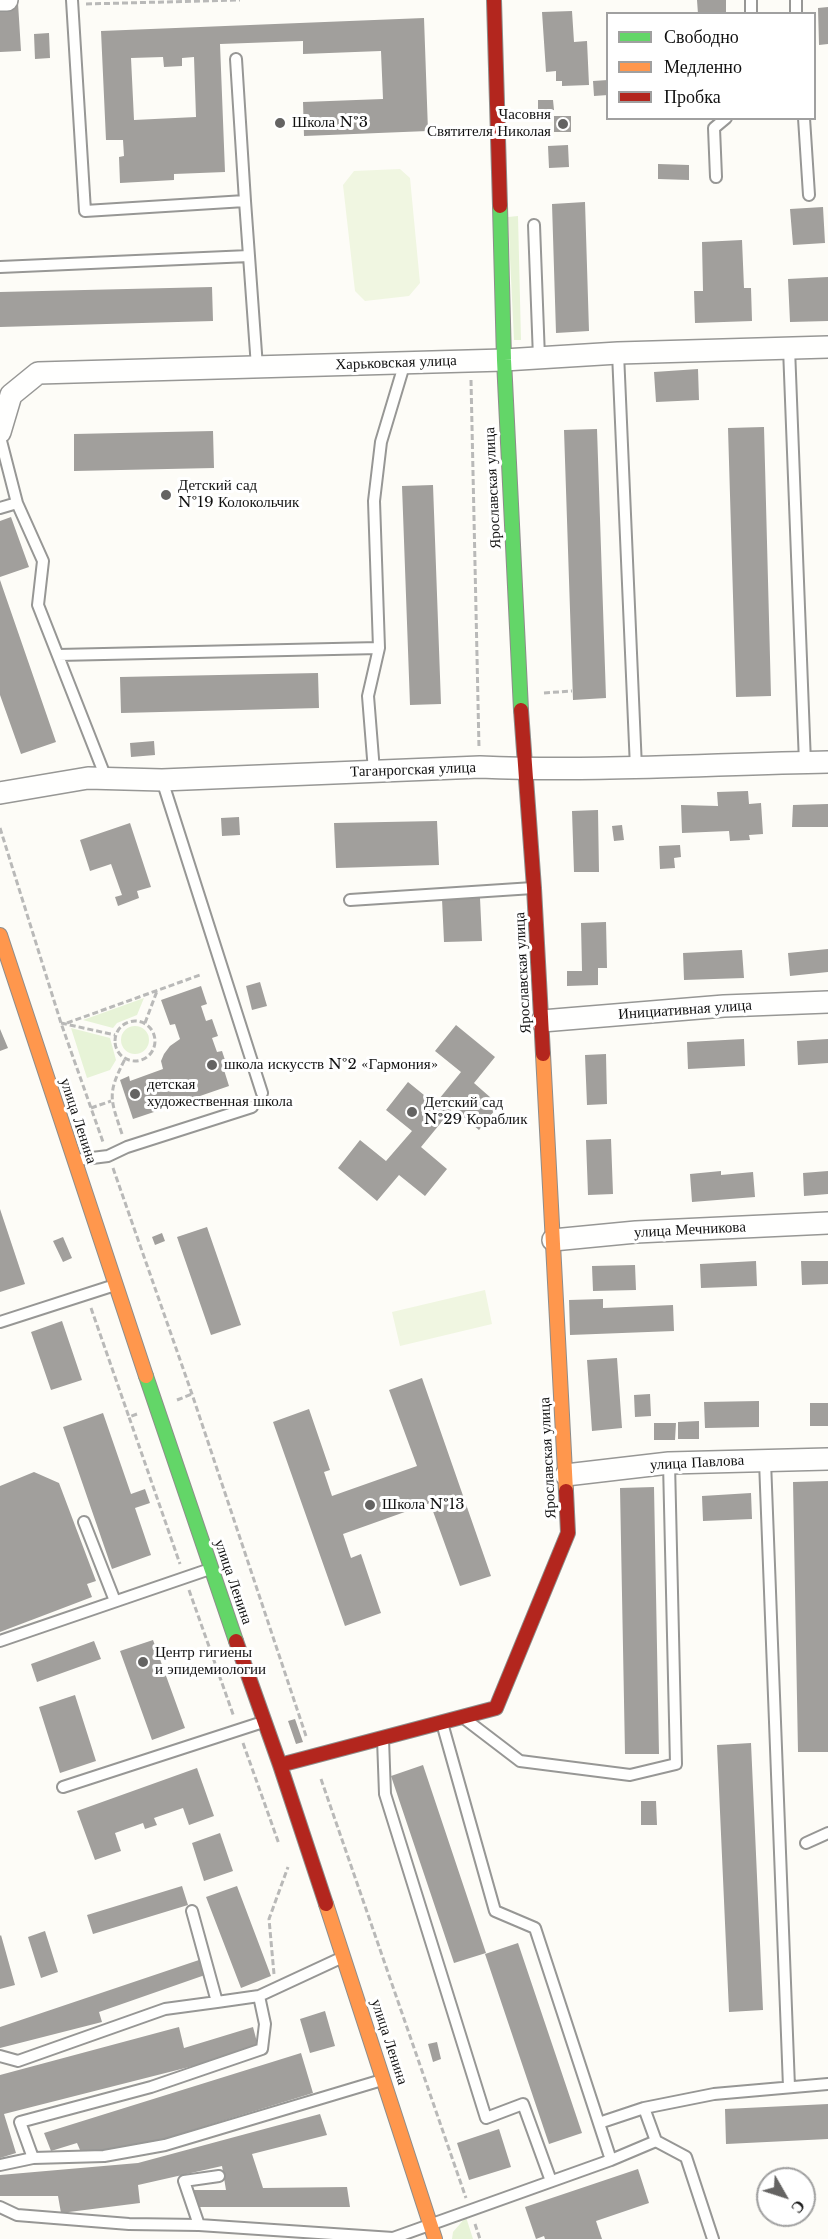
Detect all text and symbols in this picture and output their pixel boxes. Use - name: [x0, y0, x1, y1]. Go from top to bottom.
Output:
- legend: [606, 12, 816, 120]
- text: Свободно: [664, 26, 739, 48]
- text: Медленно: [664, 56, 742, 78]
- text: Пробка: [664, 86, 721, 108]
- place label: Часовня Святителя Николая: [427, 106, 551, 141]
- place label: Школа №3: [292, 114, 368, 132]
- marker: Школа №3: [273, 116, 287, 130]
- marker: Часовня Святителя Николая: [556, 117, 570, 131]
- street label: Харьковская улица: [335, 352, 457, 374]
- street label: Ярославская улица: [481, 427, 505, 549]
- place label: Детский сад №19 Колокольчик: [178, 477, 299, 512]
- marker: Детский сад №19 Колокольчик: [159, 488, 173, 502]
- street label: Таганрогская улица: [350, 759, 476, 781]
- street label: Ярославская улица: [511, 912, 535, 1034]
- street label: Инициативная улица: [618, 996, 752, 1024]
- place label: школа искусств №2 «Гармония»: [224, 1056, 438, 1074]
- marker: школа искусств №2 «Гармония»: [205, 1058, 219, 1072]
- street label: улица Ленина: [56, 1076, 100, 1166]
- place label: детская художественная школа: [147, 1076, 293, 1111]
- marker: детская художественная школа: [128, 1087, 142, 1101]
- place label: Детский сад №29 Кораблик: [424, 1094, 527, 1129]
- marker: Детский сад №29 Кораблик: [405, 1105, 419, 1119]
- street label: улица Мечникова: [634, 1218, 746, 1242]
- street label: Ярославская улица: [536, 1397, 560, 1519]
- street label: улица Павлова: [649, 1452, 745, 1474]
- place label: Школа №13: [382, 1496, 465, 1514]
- marker: Школа №13: [363, 1498, 377, 1512]
- street label: улица Ленина: [210, 1537, 256, 1627]
- place label: Центр гигиены и эпидемиологии: [155, 1644, 266, 1679]
- marker: Центр гигиены и эпидемиологии: [136, 1655, 150, 1669]
- street label: улица Ленина: [367, 1997, 411, 2087]
- north arrow: [756, 2167, 816, 2227]
- text: С: [787, 2196, 810, 2218]

